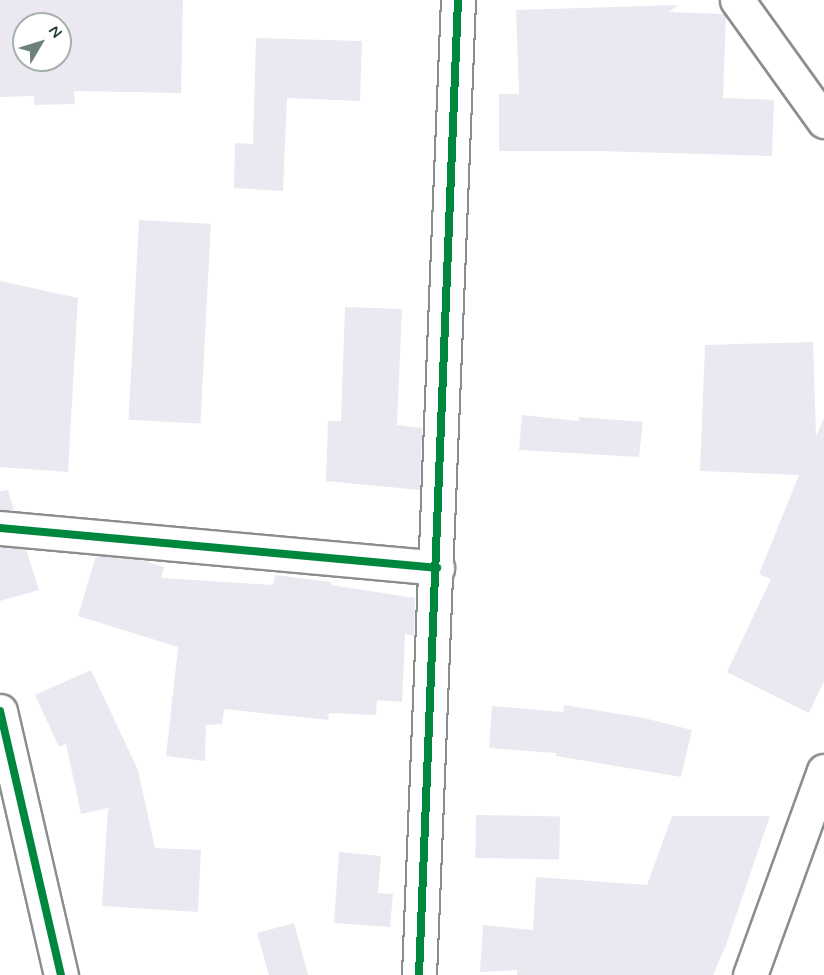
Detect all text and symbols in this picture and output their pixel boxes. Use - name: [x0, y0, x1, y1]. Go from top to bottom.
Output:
- north arrow: [12, 12, 72, 72]
- text: N: [43, 21, 67, 43]

